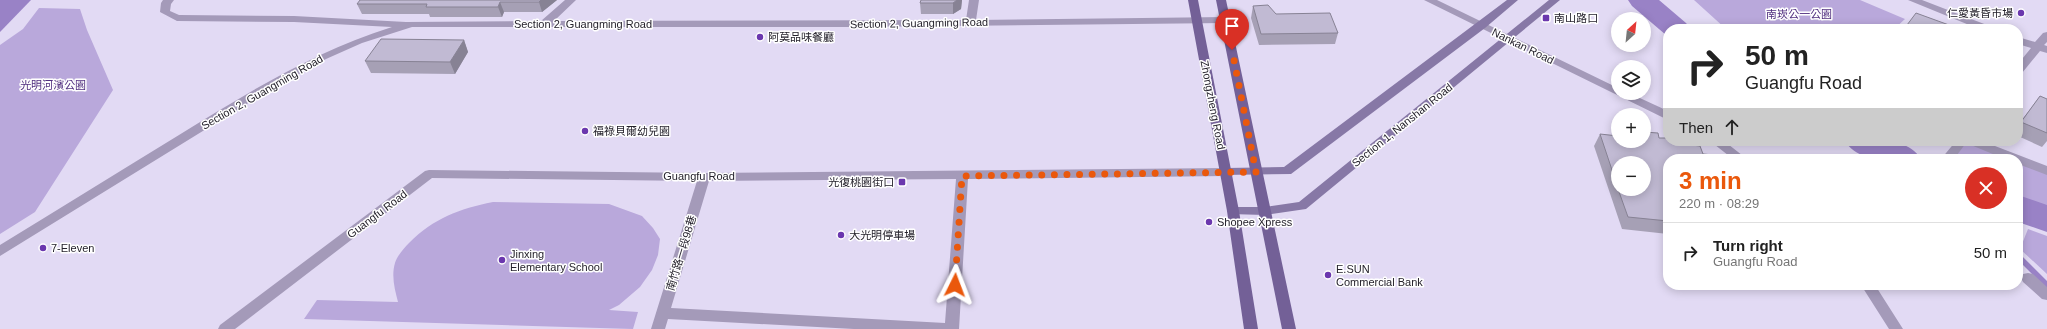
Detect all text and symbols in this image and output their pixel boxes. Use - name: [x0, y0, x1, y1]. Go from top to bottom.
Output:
- place label: 仁愛黃昏市場: [1947, 7, 2013, 19]
- park label: 南崁公一公園: [1766, 8, 1832, 20]
- marker: 仁愛黃昏市場: [2016, 8, 2026, 18]
- pin: [1215, 9, 1249, 50]
- place label: 南山路口: [1554, 12, 1598, 24]
- north arrow: [1611, 12, 1651, 52]
- map controls: [1611, 12, 1651, 196]
- marker: 南山路口: [1541, 13, 1551, 23]
- icon: arrive: [1221, 15, 1243, 37]
- street label: Section 2, Guangming Road: [850, 16, 988, 30]
- street label: Section 2, Guangming Road: [514, 18, 652, 30]
- street label: Nankan Road: [1490, 26, 1556, 66]
- place label: 阿莫品味餐廳: [768, 31, 834, 43]
- marker: 阿莫品味餐廳: [755, 32, 765, 42]
- icon: right: [1679, 40, 1731, 92]
- text: 50 m: [1745, 40, 1809, 71]
- street label: Section 2, Guangming Road: [199, 52, 325, 132]
- street label: Zhongzheng Road: [1198, 59, 1228, 151]
- button: layers: [1611, 60, 1651, 100]
- text: Guangfu Road: [1745, 73, 1862, 93]
- park label: 光明河濱公園: [20, 79, 86, 91]
- street label: Section 1, Nanshan Road: [1350, 81, 1454, 169]
- button: +: [1611, 108, 1651, 148]
- icon: ahead: [1721, 116, 1743, 138]
- text: Then: [1679, 119, 1713, 136]
- place label: 福祿貝爾幼兒園: [593, 125, 670, 137]
- marker: 福祿貝爾幼兒園: [580, 126, 590, 136]
- button: −: [1611, 156, 1651, 196]
- text: 3 min: [1679, 167, 1742, 194]
- button: close: [1965, 167, 2007, 209]
- street label: Guangfu Road: [663, 170, 735, 182]
- place label: 光復桃園街口: [828, 176, 894, 188]
- marker: 光復桃園街口: [897, 177, 907, 187]
- street label: Guangfu Road: [345, 188, 409, 240]
- text: 220 m · 08:29: [1679, 196, 1759, 211]
- street label: 南竹路一段98巷: [664, 214, 698, 292]
- place label: Shopee Xpress: [1217, 216, 1293, 228]
- marker: Shopee Xpress: [1204, 217, 1214, 227]
- place label: 大光明停車場: [849, 229, 915, 241]
- marker: 大光明停車場: [836, 230, 846, 240]
- text: Turn right: [1713, 237, 1783, 254]
- place label: 7-Eleven: [51, 242, 94, 254]
- icon: right: [1679, 242, 1701, 264]
- marker: 7-Eleven: [38, 243, 48, 253]
- text: 50 m: [1974, 244, 2007, 261]
- place label: Jinxing Elementary School: [510, 248, 602, 273]
- text: Guangfu Road: [1713, 254, 1798, 269]
- marker: Jinxing Elementary School: [497, 255, 507, 265]
- place label: E.SUN Commercial Bank: [1336, 263, 1423, 288]
- position arrow: [934, 264, 976, 306]
- marker: E.SUN Commercial Bank: [1323, 270, 1333, 280]

